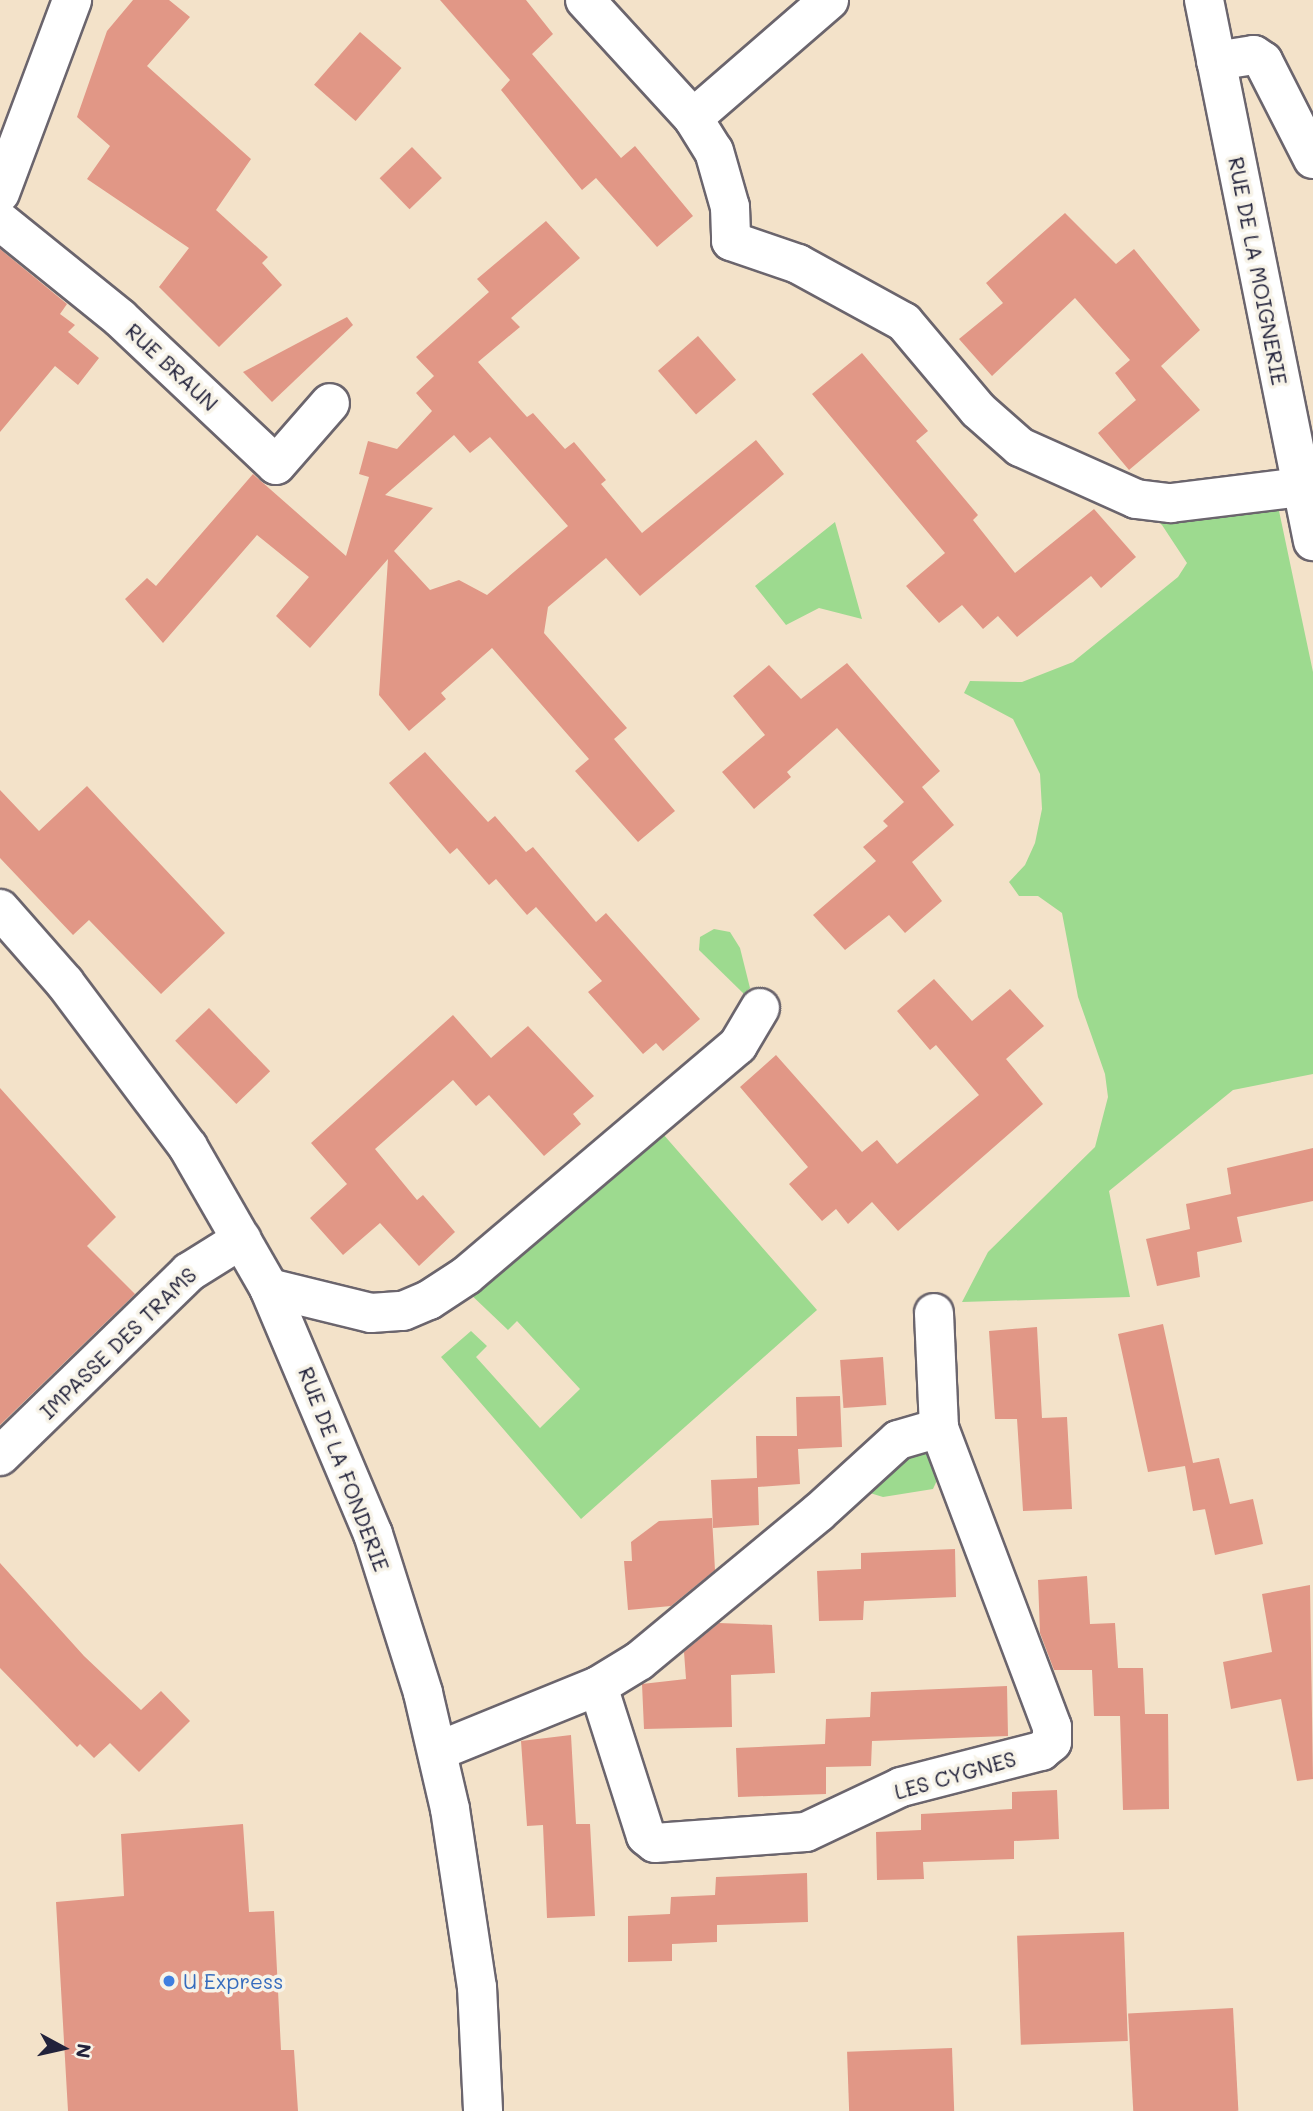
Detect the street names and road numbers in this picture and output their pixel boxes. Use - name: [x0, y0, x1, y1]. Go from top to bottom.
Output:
- street label: RUE DE LA MOIGNERIE: [1223, 155, 1293, 387]
- street label: RUE BRAUN: [121, 318, 223, 416]
- street label: IMPASSE DES TRAMS: [35, 1262, 201, 1424]
- street label: RUE DE LA FONDERIE: [293, 1363, 395, 1575]
- street label: LES CYGNES: [891, 1746, 1019, 1804]

